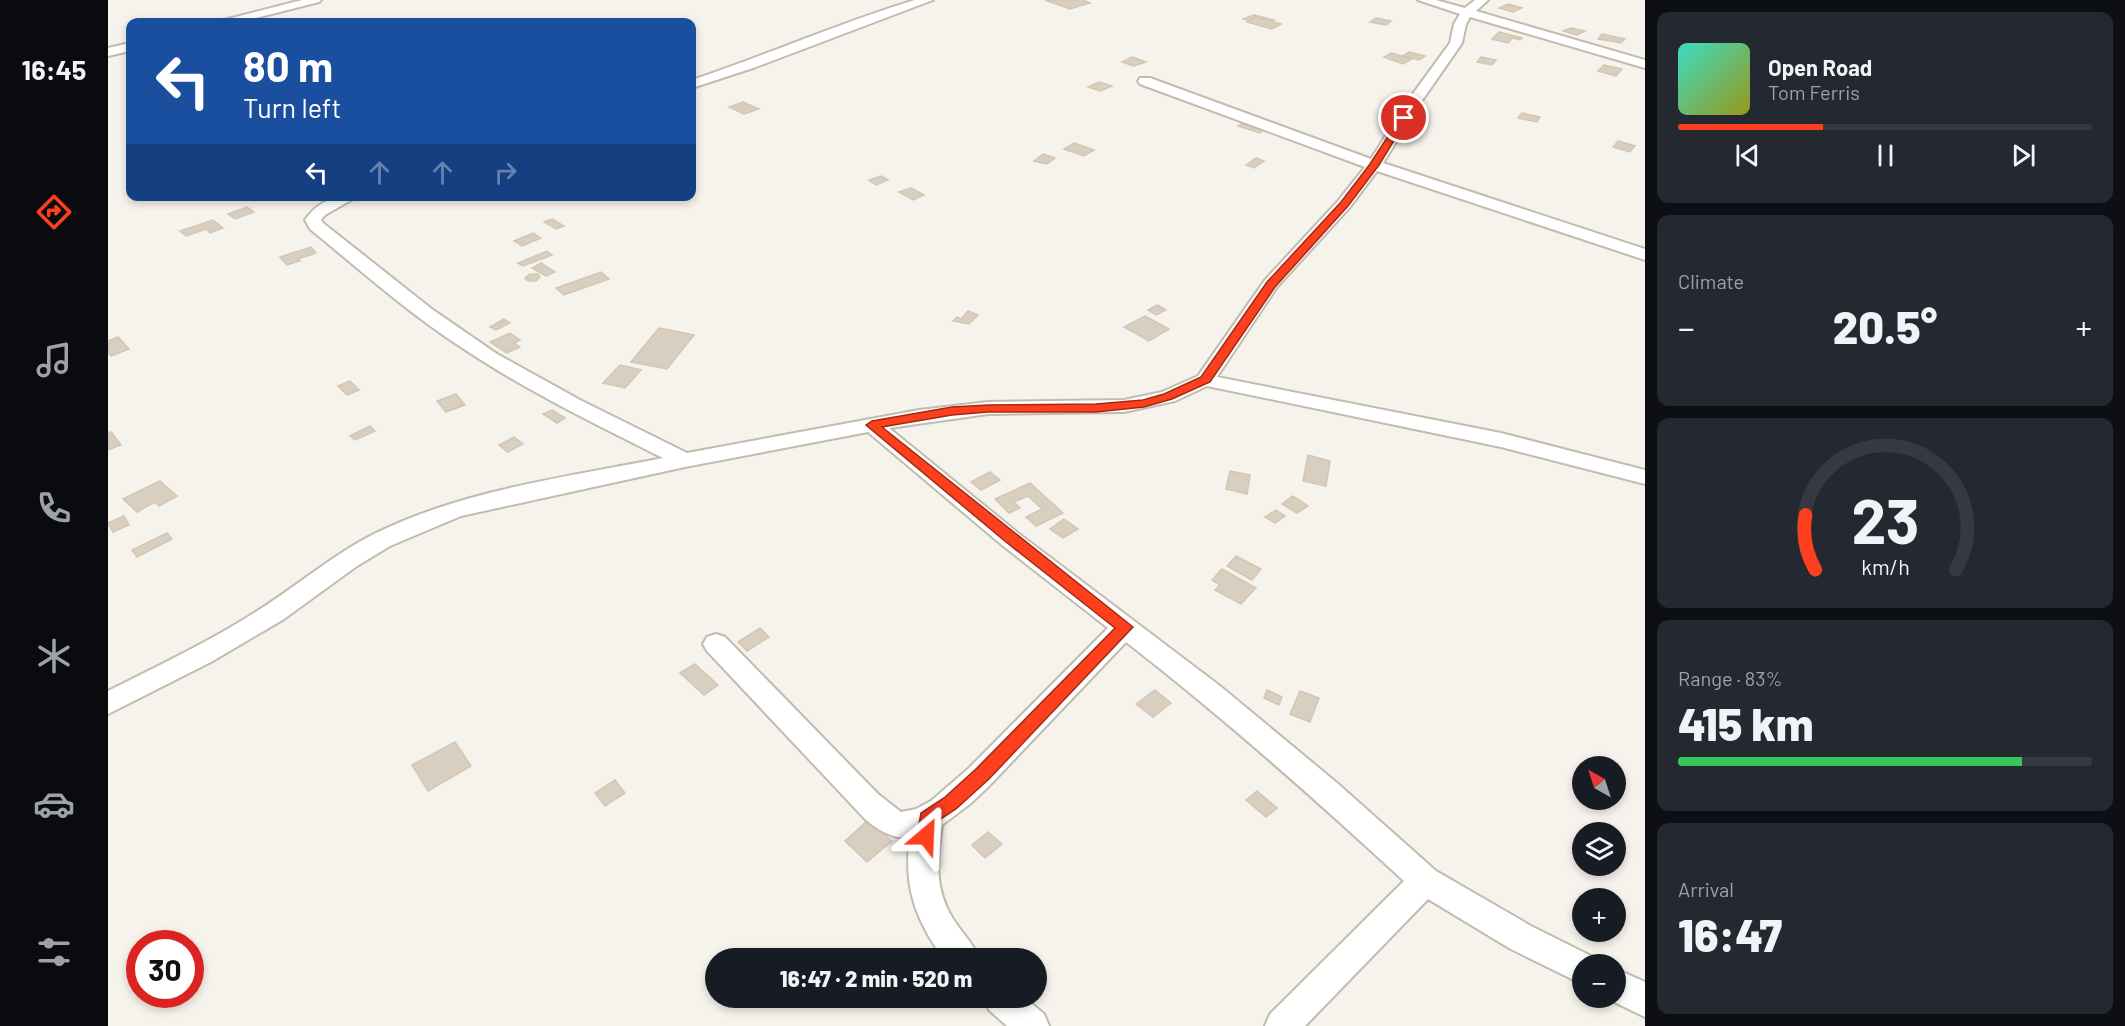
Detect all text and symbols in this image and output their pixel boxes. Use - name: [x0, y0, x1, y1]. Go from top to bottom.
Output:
- text: 80 m: [243, 40, 333, 90]
- icon: left: [144, 42, 222, 120]
- text: 16:45: [22, 53, 86, 85]
- text: Open Road: [1768, 54, 1872, 80]
- text: Tom Ferris: [1768, 80, 1860, 104]
- text: Turn left: [243, 91, 341, 123]
- pin: [1378, 92, 1429, 143]
- icon: arrive: [1387, 101, 1420, 134]
- icon: previous: [1731, 139, 1764, 172]
- icon: pause: [1869, 139, 1902, 172]
- icon: next: [2007, 139, 2040, 172]
- icon: left: [300, 156, 333, 189]
- icon: ahead: [363, 156, 396, 189]
- icon: ahead: [426, 156, 459, 189]
- icon: right: [489, 156, 522, 189]
- icon: directions: [33, 191, 75, 233]
- text: Climate: [1678, 269, 1744, 293]
- text: 20.5°: [1833, 299, 1937, 353]
- text: −: [1678, 307, 1695, 347]
- text: +: [2076, 307, 2092, 347]
- icon: music: [33, 339, 75, 381]
- text: 23: [1851, 482, 1919, 556]
- icon: phone: [33, 487, 75, 529]
- text: km/h: [1861, 554, 1909, 579]
- icon: climate: [33, 635, 75, 677]
- text: Range · 83%: [1678, 666, 1782, 690]
- text: 415 km: [1678, 696, 1814, 750]
- north arrow: [1572, 756, 1626, 810]
- map controls: [1572, 756, 1626, 1008]
- icon: car: [33, 783, 75, 825]
- position arrow: [894, 804, 958, 868]
- button: layers: [1572, 822, 1626, 876]
- text: Arrival: [1678, 877, 1734, 901]
- button: +: [1572, 888, 1626, 942]
- text: 16:47: [1678, 907, 1782, 961]
- speed limit sign: 30: [126, 930, 204, 1008]
- icon: filters: [33, 931, 75, 973]
- button: −: [1572, 954, 1626, 1008]
- text: 16:47 · 2 min · 520 m: [780, 965, 972, 991]

